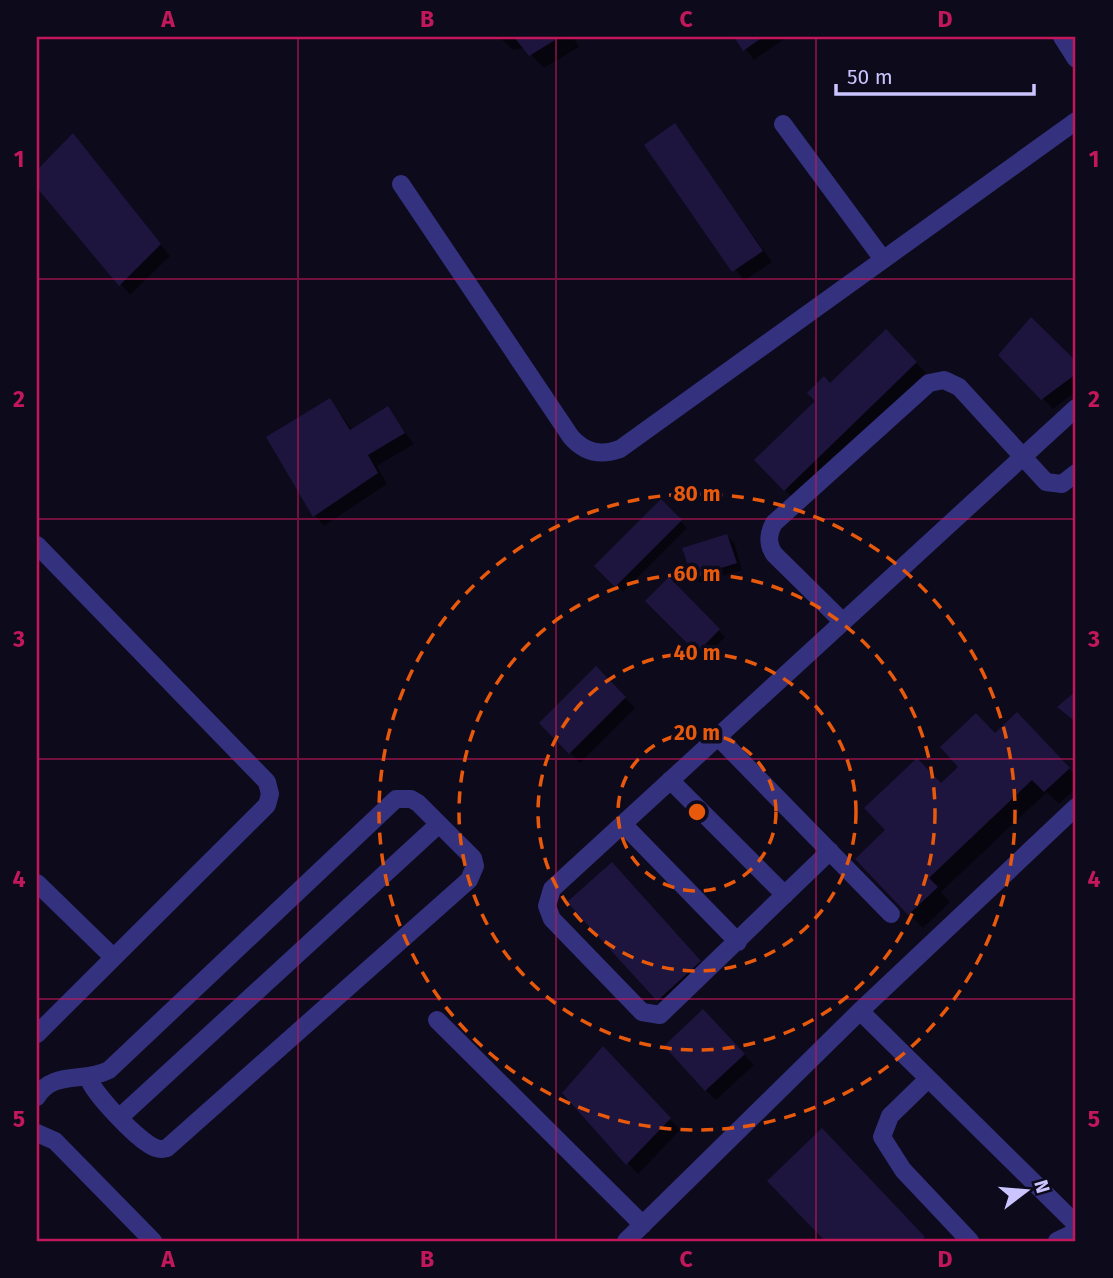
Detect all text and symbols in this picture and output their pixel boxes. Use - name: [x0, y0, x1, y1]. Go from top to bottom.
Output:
- text: A: [160, 5, 175, 33]
- text: B: [420, 5, 434, 33]
- text: C: [679, 5, 693, 33]
- text: D: [938, 5, 953, 33]
- scale bar: [836, 52, 1034, 96]
- text: 50 m: [847, 64, 893, 90]
- text: 1: [14, 145, 24, 173]
- text: 1: [1089, 145, 1099, 173]
- text: 2: [13, 385, 25, 413]
- text: 2: [1088, 385, 1100, 413]
- text: 80 m: [673, 481, 721, 507]
- text: 60 m: [674, 561, 720, 587]
- text: 3: [12, 625, 25, 653]
- text: 3: [1087, 625, 1100, 653]
- text: 40 m: [674, 640, 720, 666]
- text: 20 m: [674, 720, 720, 746]
- centre of rings: [685, 800, 709, 824]
- text: 4: [13, 865, 26, 893]
- text: 4: [1088, 865, 1101, 893]
- text: 5: [13, 1105, 25, 1133]
- text: 5: [1088, 1105, 1100, 1133]
- north arrow: [990, 1156, 1060, 1226]
- text: N: [1029, 1177, 1055, 1196]
- text: A: [160, 1245, 175, 1273]
- text: B: [420, 1245, 434, 1273]
- text: C: [679, 1245, 693, 1273]
- text: D: [938, 1245, 953, 1273]

